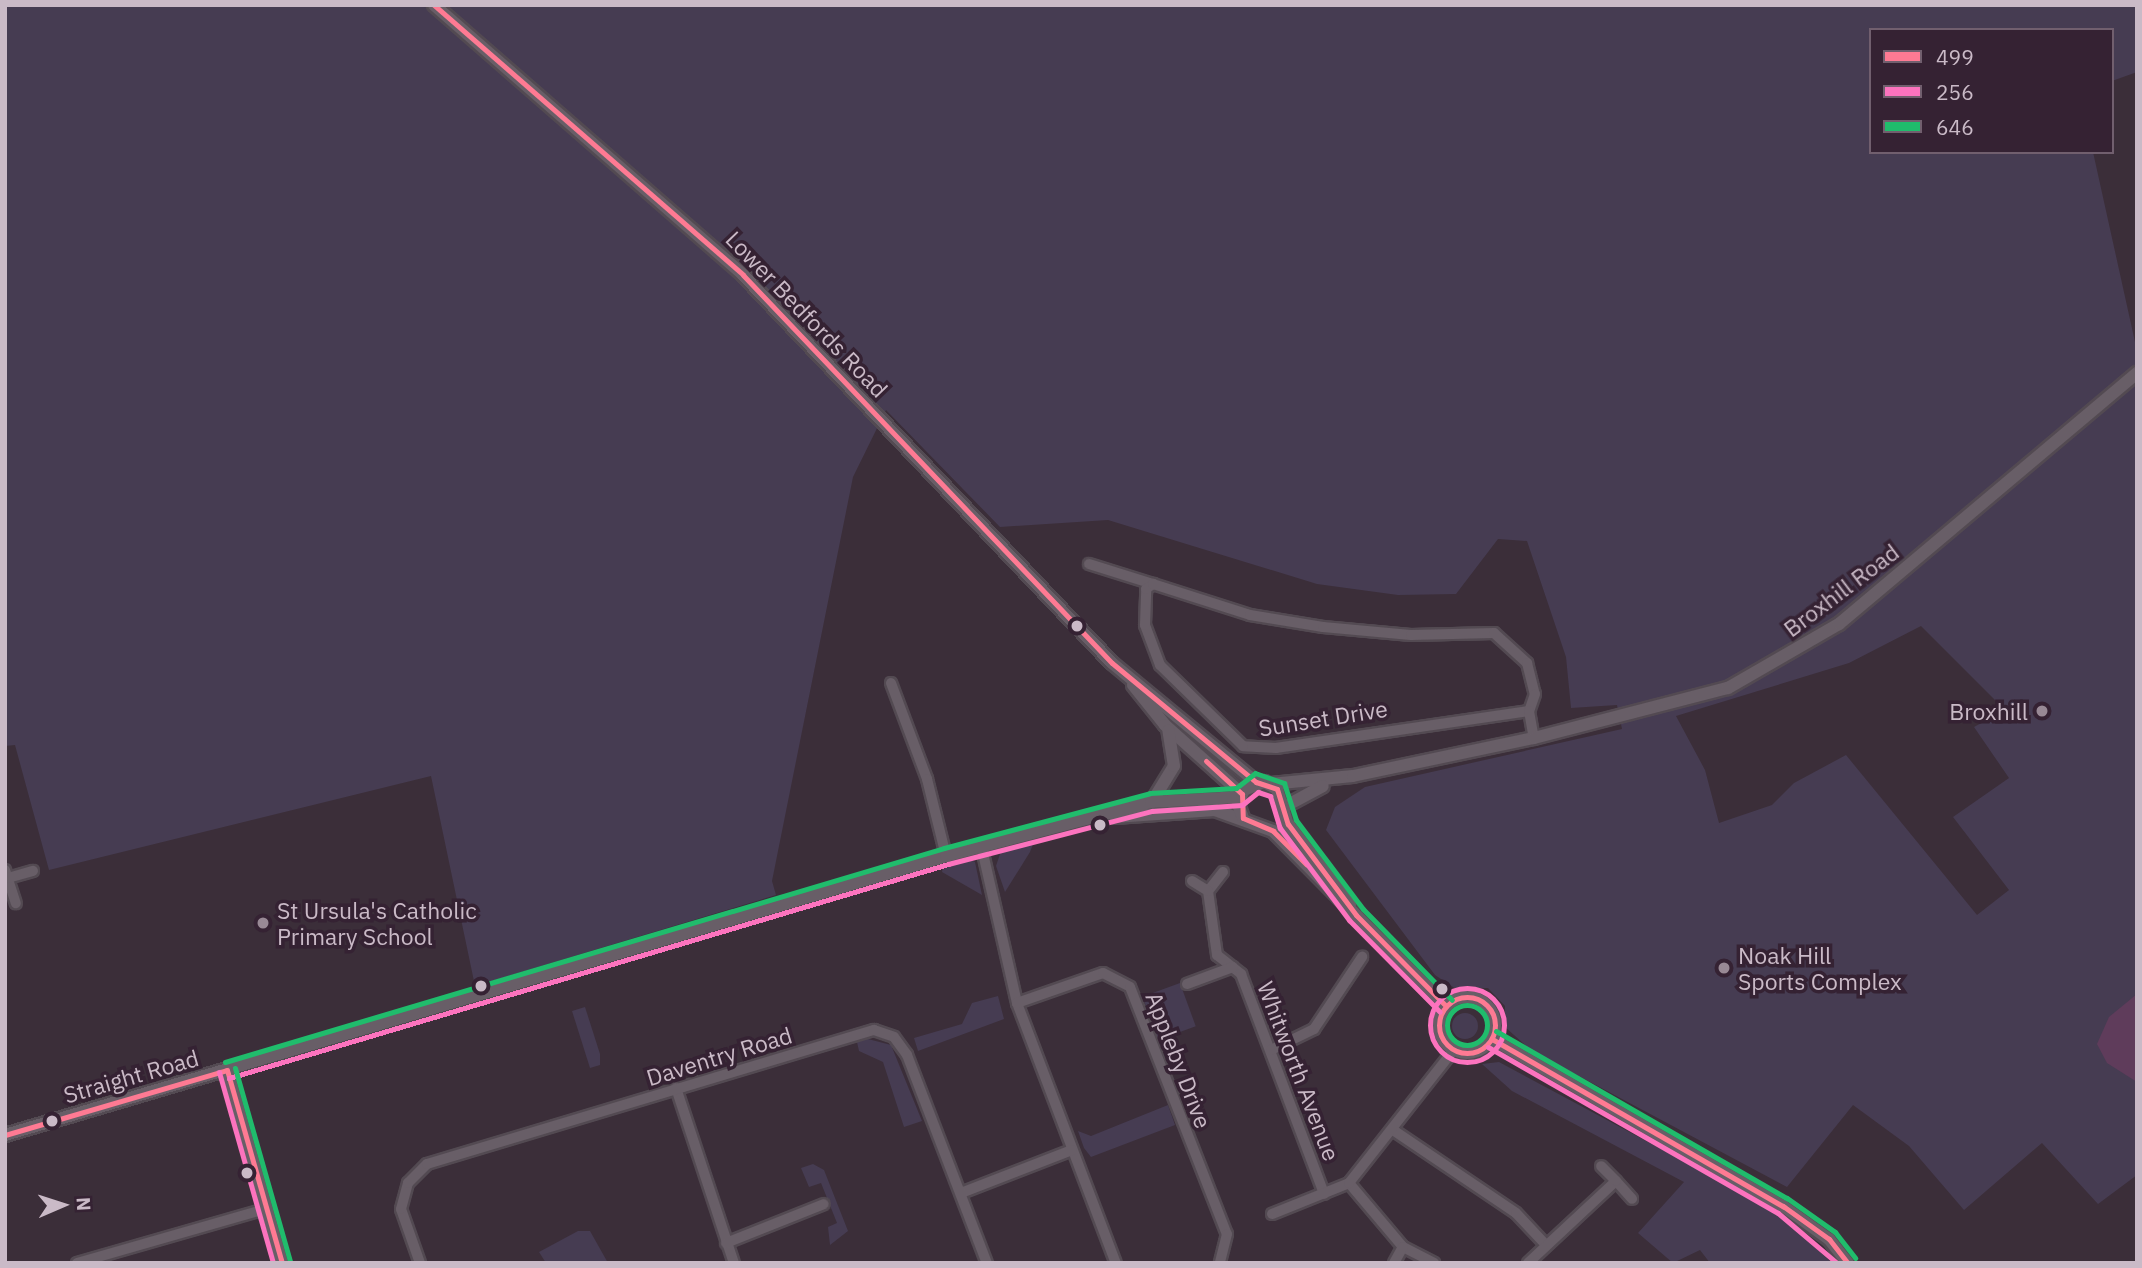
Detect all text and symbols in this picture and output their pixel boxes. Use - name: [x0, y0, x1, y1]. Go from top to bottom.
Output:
- legend: [1869, 28, 2114, 154]
- text: 499: [1936, 43, 1974, 71]
- text: 256: [1936, 78, 1974, 106]
- text: 646: [1936, 113, 1974, 141]
- street label: Lower Bedfords Road: [720, 225, 894, 403]
- street label: Broxhill Road: [1778, 538, 1904, 642]
- unlabelled marker: [1070, 619, 1084, 633]
- street label: Sunset Drive: [1257, 694, 1389, 742]
- place label: Broxhill: [1949, 697, 2028, 725]
- marker: Broxhill: [2034, 703, 2050, 719]
- unlabelled marker: [1093, 818, 1107, 832]
- place label: St Ursula's Catholic Primary School: [277, 896, 477, 950]
- marker: St Ursula's Catholic Primary School: [255, 915, 271, 931]
- place label: Noak Hill Sports Complex: [1738, 941, 1902, 995]
- marker: Noak Hill Sports Complex: [1716, 960, 1732, 976]
- street label: Whitworth Avenue: [1252, 978, 1346, 1164]
- unlabelled marker: [474, 979, 488, 993]
- unlabelled marker: [1435, 982, 1449, 996]
- street label: Appleby Drive: [1140, 988, 1218, 1132]
- street label: Daventry Road: [643, 1021, 795, 1091]
- street label: Straight Road: [60, 1044, 202, 1108]
- unlabelled marker: [45, 1114, 59, 1128]
- unlabelled marker: [240, 1166, 254, 1180]
- north arrow: [28, 1170, 98, 1240]
- text: N: [72, 1196, 96, 1211]

